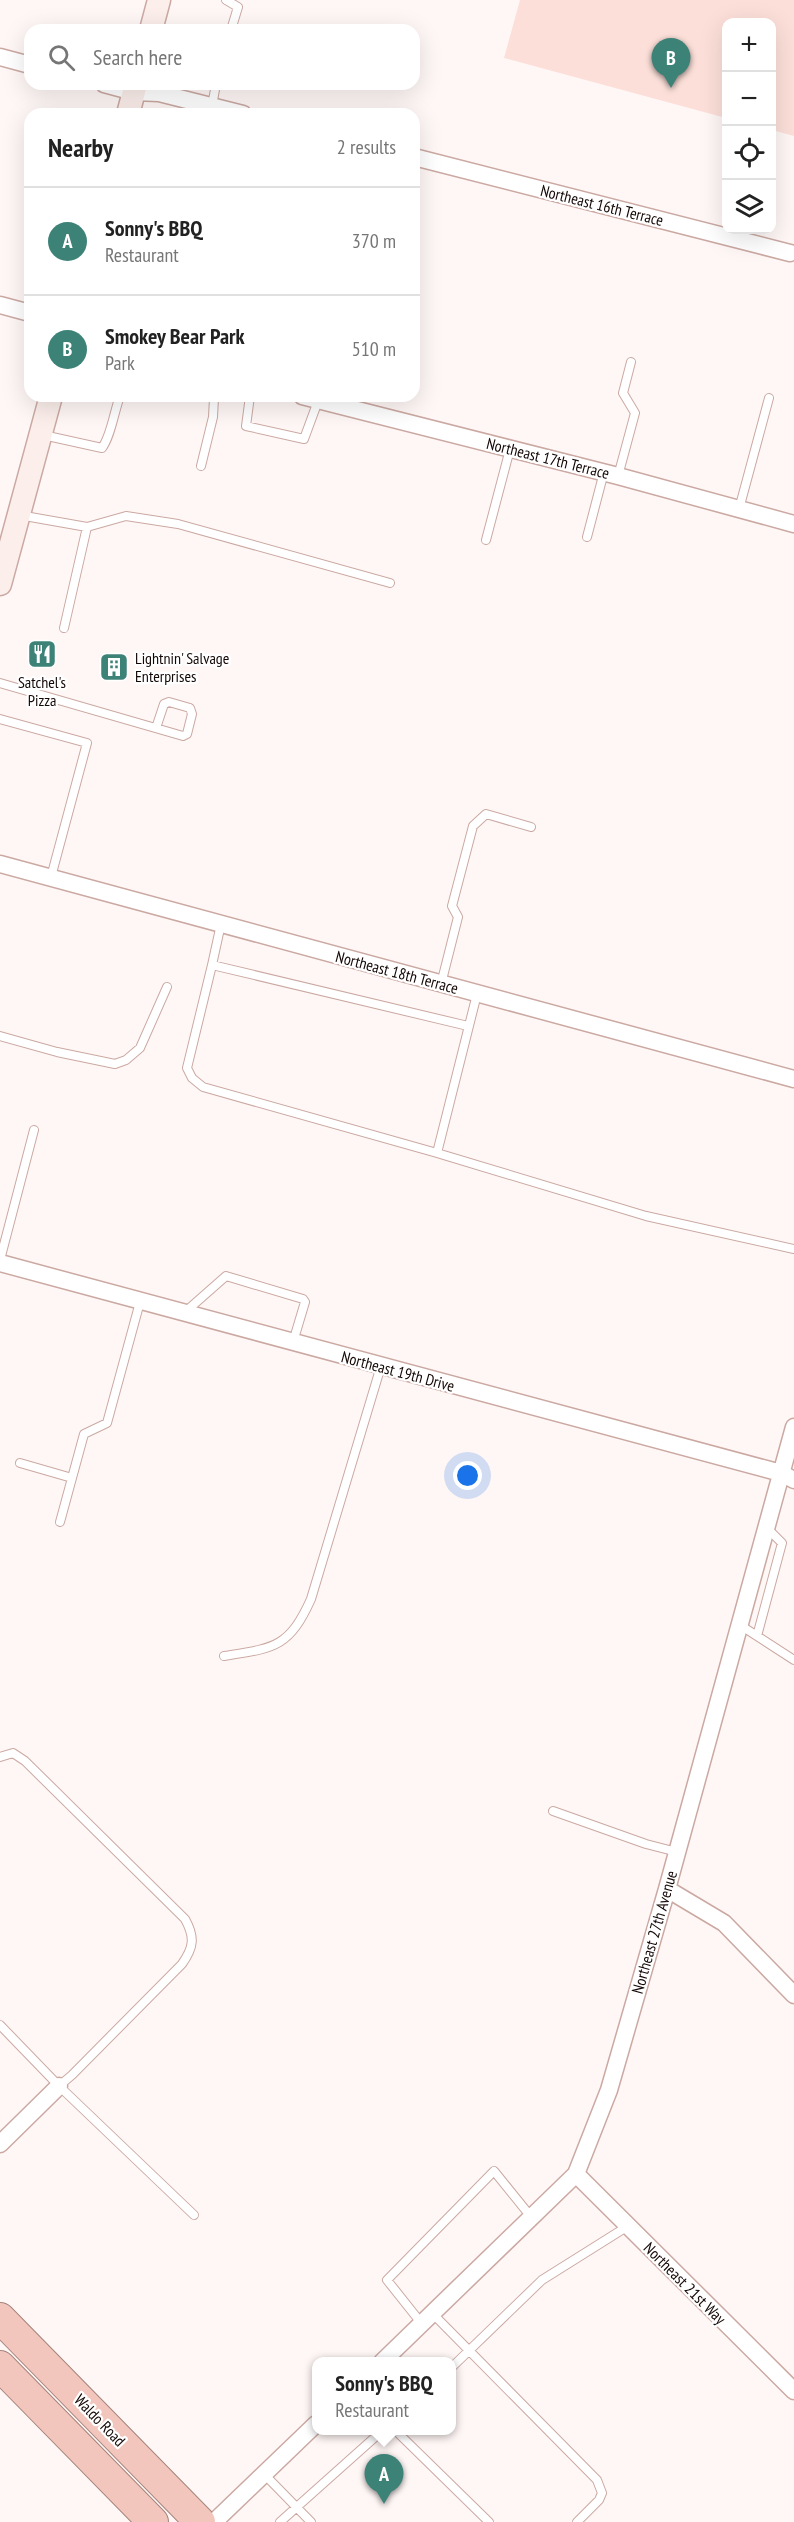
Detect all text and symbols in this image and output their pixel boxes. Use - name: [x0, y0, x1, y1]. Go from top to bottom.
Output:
- map controls: [722, 18, 776, 234]
- button: +: [722, 18, 776, 72]
- search box: [24, 24, 420, 90]
- pin: B: [652, 38, 690, 88]
- icon: search: [45, 41, 78, 74]
- text: Search here: [93, 43, 182, 71]
- button: −: [722, 72, 776, 126]
- button: locate: [722, 126, 776, 180]
- text: Nearby: [48, 131, 113, 164]
- text: 2 results: [337, 134, 396, 160]
- street label: Northeast 16th Terrace: [538, 180, 666, 230]
- button: layers: [722, 180, 776, 234]
- text: Sonny's BBQ: [105, 214, 202, 242]
- text: A: [62, 228, 73, 254]
- text: 370 m: [352, 228, 396, 254]
- text: Restaurant: [105, 242, 179, 268]
- text: Smokey Bear Park: [105, 322, 245, 350]
- text: B: [63, 336, 72, 362]
- text: 510 m: [352, 336, 396, 362]
- text: Park: [105, 350, 135, 376]
- street label: Northeast 17th Terrace: [484, 433, 612, 483]
- restaurant icon: Satchel's Pizza: [26, 638, 58, 670]
- place label: Lightnin' Salvage Enterprises: [135, 648, 229, 686]
- building icon: Lightnin' Salvage Enterprises: [98, 651, 130, 683]
- place label: Satchel's Pizza: [18, 672, 66, 710]
- street label: Northeast 18th Terrace: [334, 946, 460, 998]
- street label: Northeast 19th Drive: [339, 1346, 457, 1396]
- your location: [453, 1461, 482, 1490]
- street label: Northeast 27th Avenue: [627, 1868, 681, 1996]
- street label: Northeast 21st Way: [640, 2238, 730, 2328]
- popup: [312, 2357, 456, 2435]
- text: Sonny's BBQ: [335, 2369, 433, 2397]
- street label: Waldo Road: [70, 2390, 130, 2450]
- text: Restaurant: [335, 2397, 409, 2423]
- pin: A: [364, 2454, 404, 2504]

